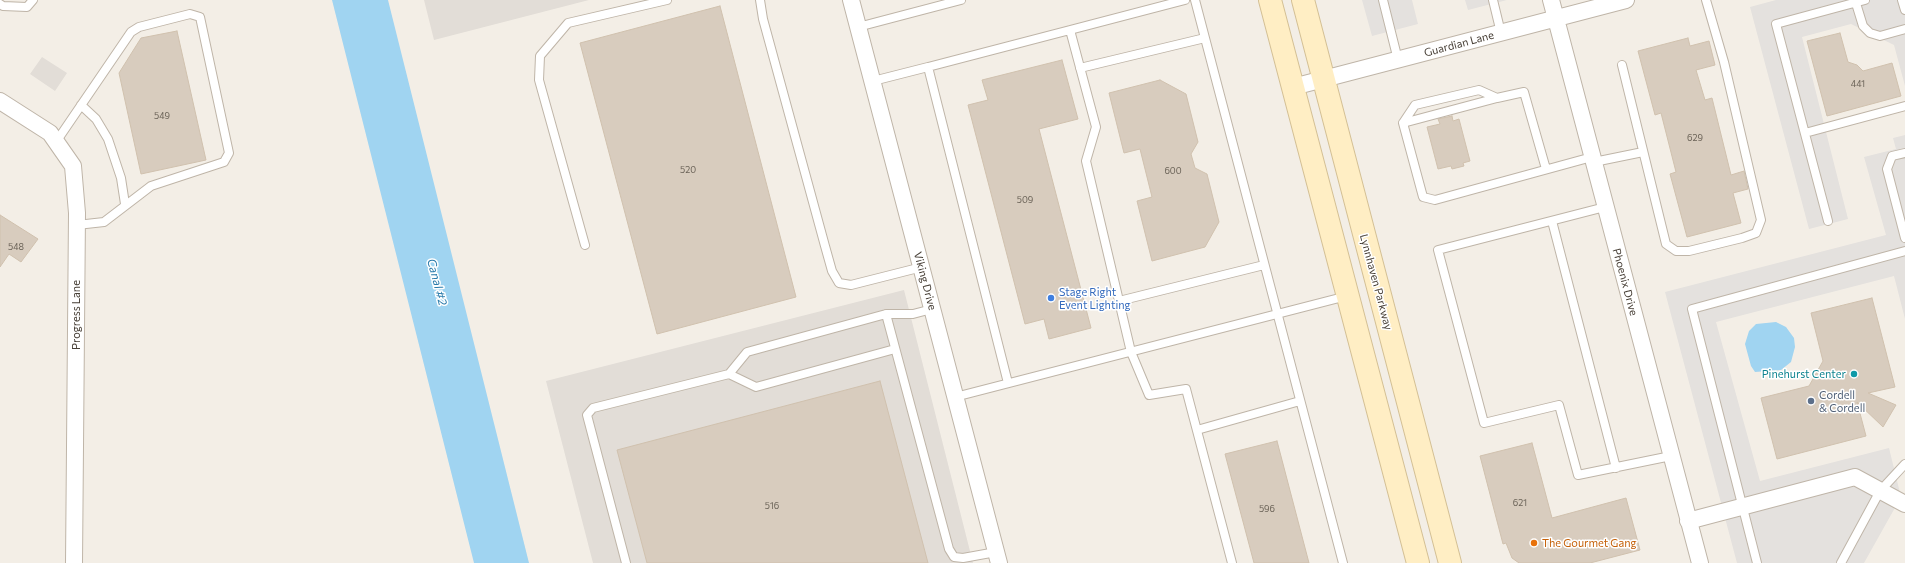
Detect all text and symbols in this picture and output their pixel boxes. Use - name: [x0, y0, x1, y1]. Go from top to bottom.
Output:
- street label: Guardian Lane: [1423, 28, 1495, 60]
- house number: 441: [1851, 79, 1865, 89]
- house number: 549: [154, 111, 170, 121]
- house number: 629: [1687, 133, 1703, 143]
- house number: 520: [680, 165, 696, 175]
- house number: 600: [1164, 166, 1182, 176]
- house number: 509: [1017, 195, 1033, 205]
- street label: Lynnhaven Parkway: [1357, 233, 1395, 331]
- house number: 548: [8, 242, 24, 252]
- street label: Phoenix Drive: [1610, 247, 1640, 317]
- street label: Viking Drive: [911, 250, 939, 312]
- water label: Canal #2: [424, 257, 450, 307]
- street label: Progress Lane: [69, 280, 83, 350]
- place label: Stage Right Event Lighting: [1059, 285, 1131, 311]
- marker: Stage Right Event Lighting: [1046, 293, 1056, 303]
- place label: Pinehurst Center: [1762, 367, 1846, 381]
- marker: Pinehurst Center: [1849, 369, 1859, 379]
- place label: Cordell & Cordell: [1819, 388, 1865, 414]
- marker: Cordell & Cordell: [1806, 396, 1816, 406]
- house number: 621: [1513, 498, 1527, 508]
- house number: 516: [765, 501, 779, 511]
- house number: 596: [1259, 504, 1275, 514]
- place label: The Gourmet Gang: [1542, 536, 1636, 550]
- marker: The Gourmet Gang: [1529, 538, 1539, 548]

